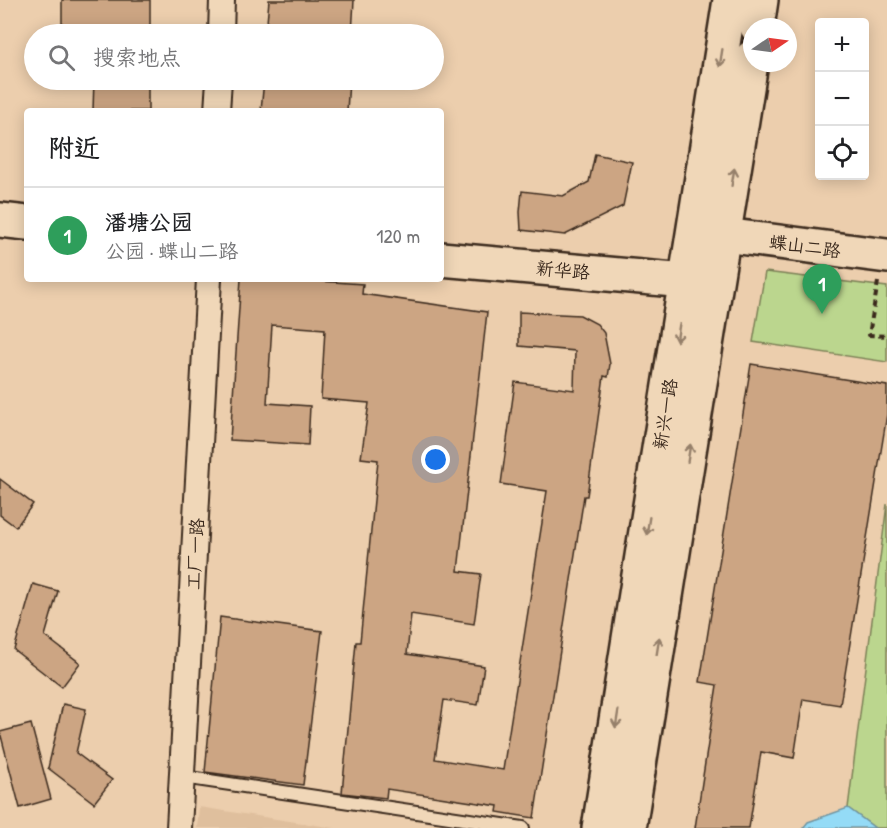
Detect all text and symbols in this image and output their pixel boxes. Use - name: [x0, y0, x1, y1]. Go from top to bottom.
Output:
- north arrow: [743, 18, 797, 72]
- map controls: [815, 18, 869, 180]
- button: +: [815, 18, 869, 72]
- search box: [24, 24, 444, 90]
- icon: search: [45, 41, 78, 74]
- text: 搜索地点: [93, 42, 181, 72]
- one-way arrow: [715, 47, 726, 67]
- button: −: [815, 72, 869, 126]
- button: locate: [815, 126, 869, 180]
- text: 附近: [48, 130, 100, 165]
- one-way arrow: [728, 168, 739, 188]
- text: 潘塘公园: [105, 207, 193, 237]
- text: 1: [64, 222, 71, 249]
- text: 120 m: [376, 222, 420, 249]
- street label: 蝶山二路: [768, 229, 842, 263]
- text: 公园 · 蝶山二路: [105, 237, 238, 264]
- street label: 新华路: [535, 255, 591, 285]
- pin: 1: [802, 264, 842, 314]
- one-way arrow: [672, 323, 683, 343]
- street label: 新兴一路: [647, 376, 683, 452]
- one-way arrow: [683, 444, 694, 464]
- your location: [421, 445, 450, 474]
- one-way arrow: [642, 516, 653, 535]
- street label: 工厂一路: [181, 517, 209, 591]
- one-way arrow: [652, 636, 663, 656]
- one-way arrow: [611, 708, 622, 728]

